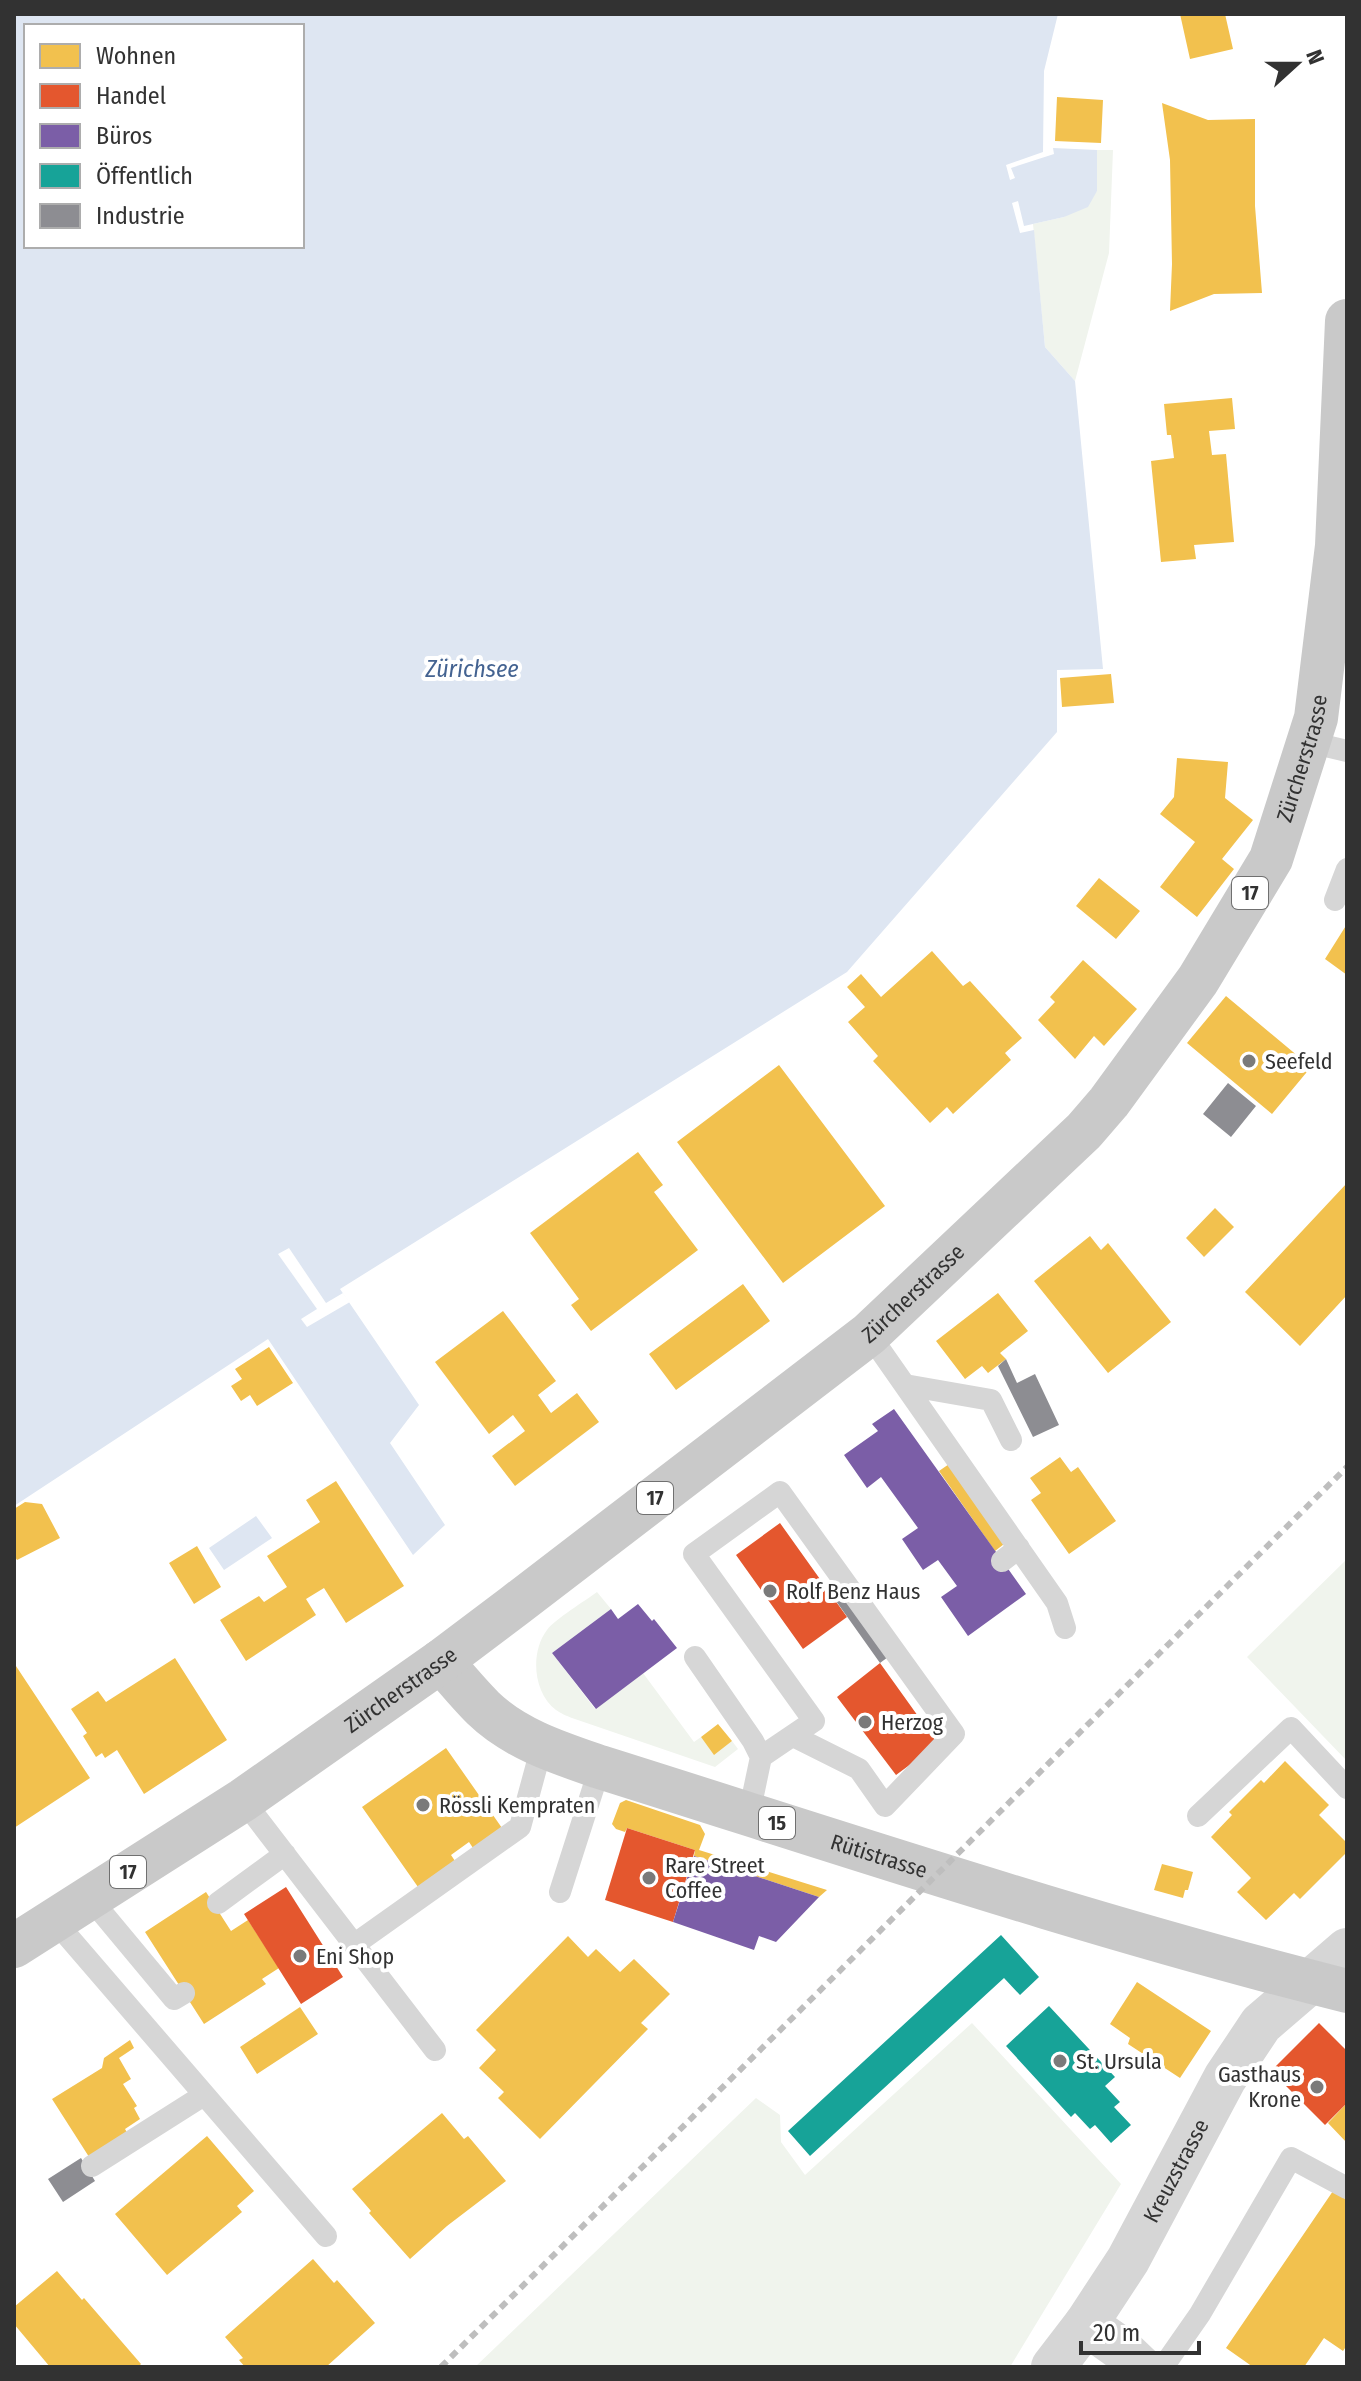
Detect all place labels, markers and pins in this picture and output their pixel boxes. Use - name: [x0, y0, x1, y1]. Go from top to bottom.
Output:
- place label: Seefeld: [1265, 1048, 1333, 1075]
- marker: Seefeld: [1240, 1052, 1258, 1070]
- place label: Rolf Benz Haus: [786, 1578, 920, 1605]
- marker: Rolf Benz Haus: [761, 1582, 779, 1600]
- place label: Herzog: [881, 1709, 944, 1736]
- marker: Herzog: [856, 1713, 874, 1731]
- place label: Rössli Kempraten: [439, 1792, 595, 1819]
- marker: Rössli Kempraten: [414, 1796, 432, 1814]
- place label: Rare Street Coffee: [665, 1852, 766, 1904]
- marker: Rare Street Coffee: [640, 1869, 658, 1887]
- place label: Eni Shop: [316, 1943, 394, 1970]
- marker: Eni Shop: [291, 1947, 309, 1965]
- place label: St. Ursula: [1076, 2048, 1162, 2075]
- marker: St. Ursula: [1051, 2052, 1069, 2070]
- place label: Gasthaus Krone: [1218, 2061, 1301, 2113]
- marker: Gasthaus Krone: [1308, 2078, 1326, 2096]

